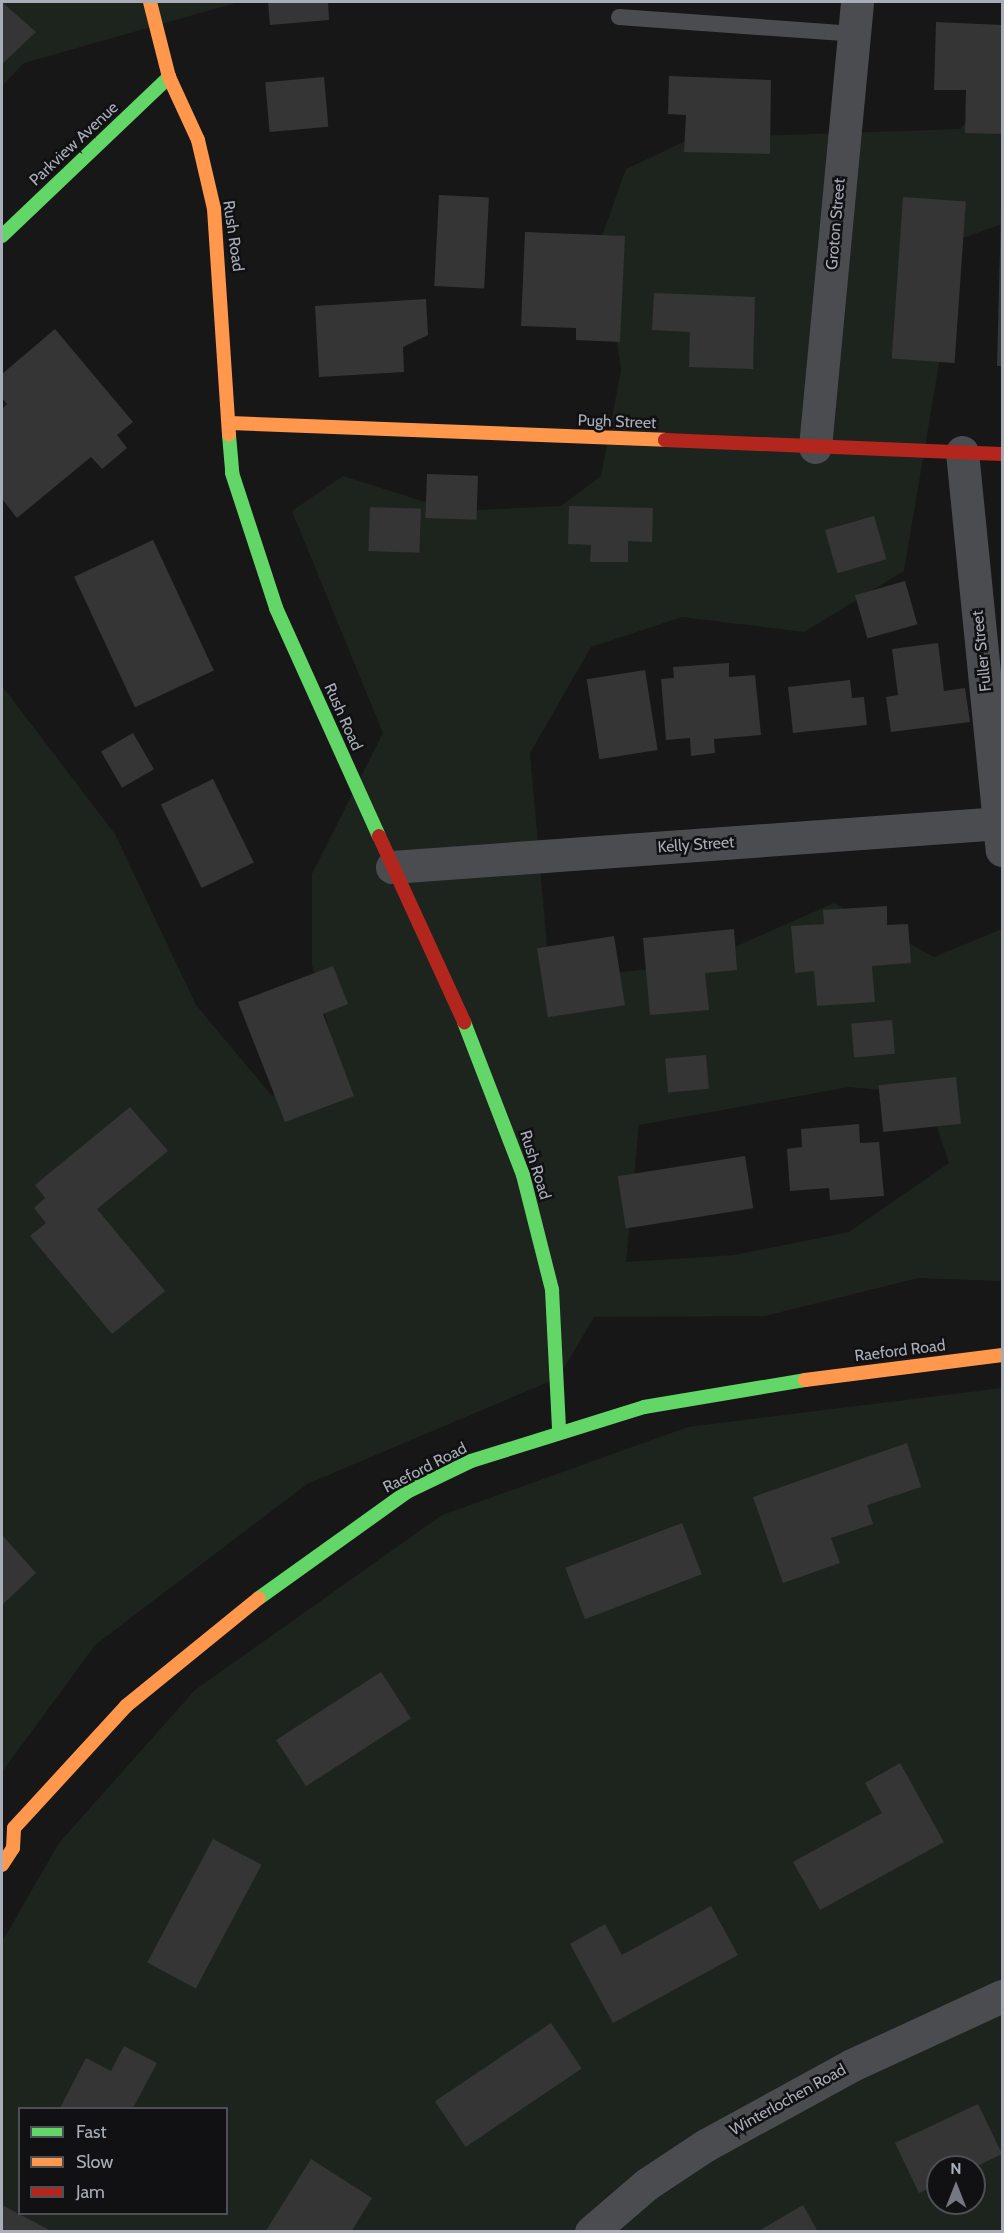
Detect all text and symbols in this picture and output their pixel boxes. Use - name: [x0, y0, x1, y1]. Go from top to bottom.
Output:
- street label: Parkview Avenue: [26, 98, 122, 190]
- street label: Groton Street: [822, 177, 850, 271]
- street label: Rush Road: [219, 199, 247, 273]
- street label: Pugh Street: [577, 411, 657, 433]
- street label: Fuller Street: [968, 609, 996, 693]
- street label: Rush Road: [320, 680, 366, 754]
- street label: Kelly Street: [657, 833, 735, 857]
- street label: Rush Road: [515, 1128, 555, 1202]
- street label: Raeford Road: [853, 1336, 947, 1366]
- street label: Raeford Road: [380, 1439, 470, 1497]
- street label: Winterlochen Road: [727, 2060, 849, 2140]
- legend: [18, 2107, 228, 2215]
- text: Fast: [76, 2121, 107, 2143]
- text: Slow: [76, 2151, 113, 2173]
- north arrow: [926, 2155, 986, 2215]
- text: N: [950, 2159, 962, 2178]
- text: Jam: [76, 2181, 105, 2203]

